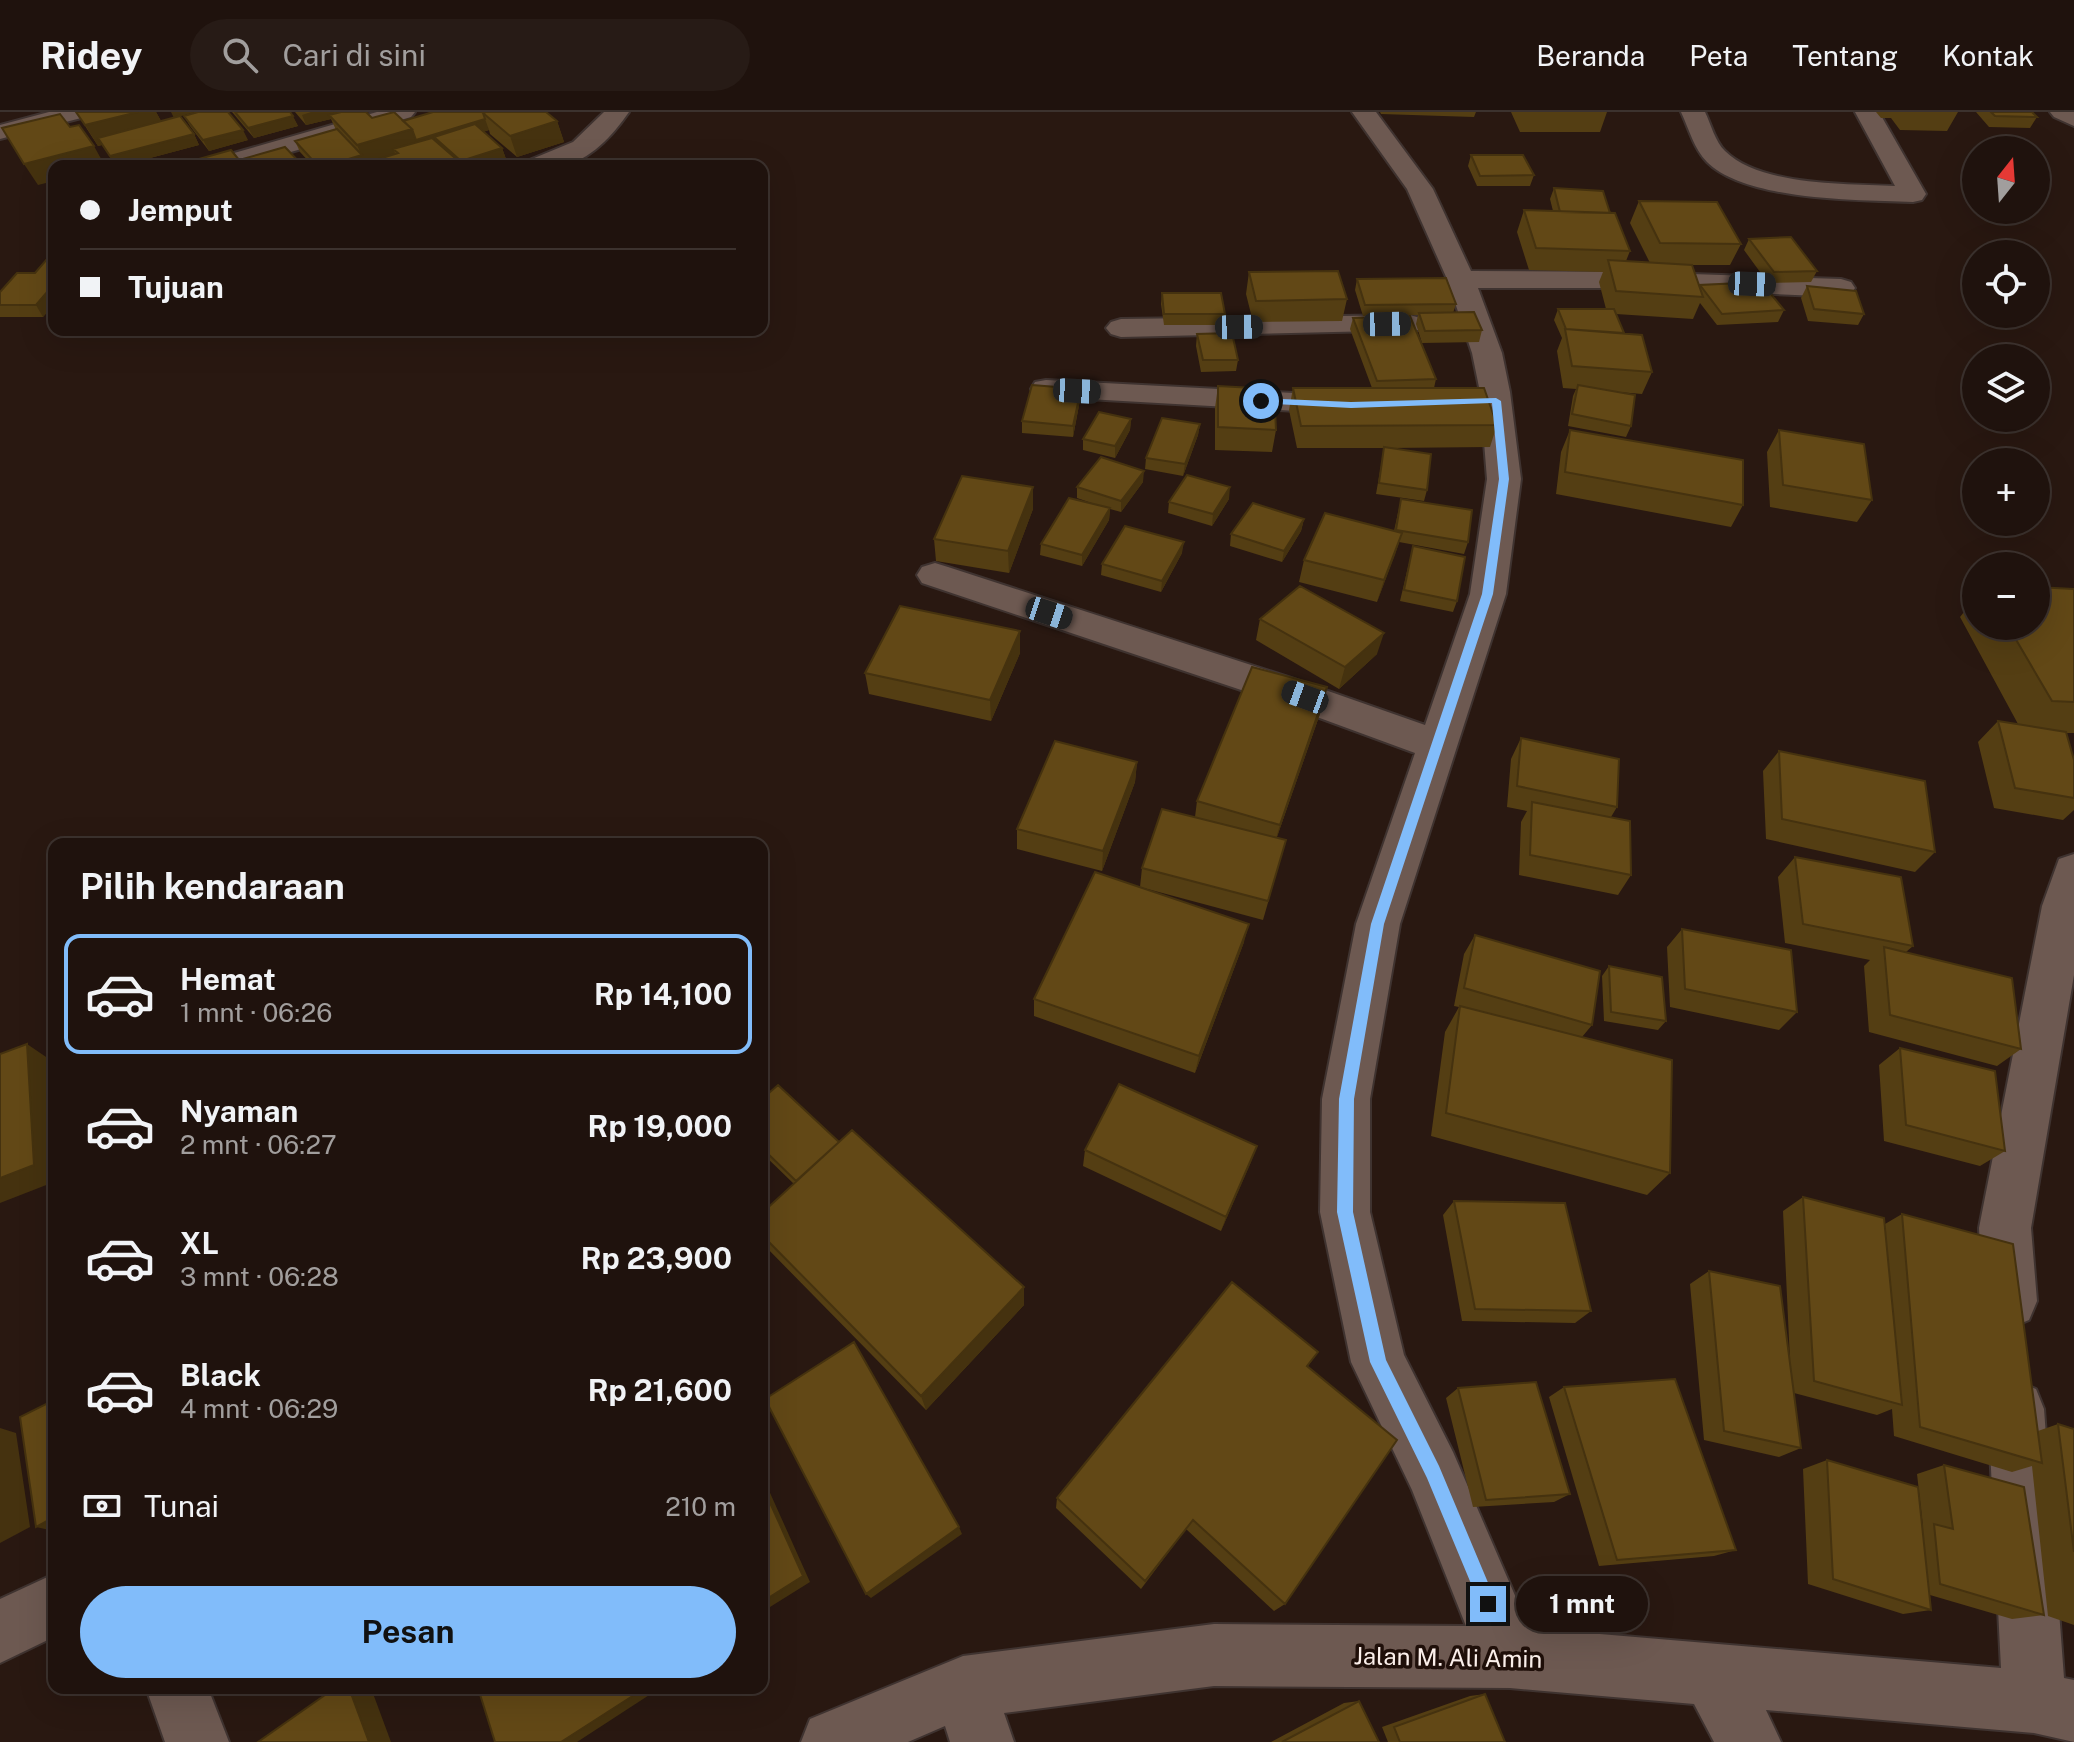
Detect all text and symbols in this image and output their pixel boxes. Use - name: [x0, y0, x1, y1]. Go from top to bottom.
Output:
- search box: [190, 19, 750, 91]
- text: Ridey: [40, 33, 142, 78]
- icon: search: [218, 33, 262, 77]
- text: Cari di sini: [282, 37, 426, 73]
- text: Beranda: [1536, 39, 1645, 72]
- text: Peta: [1689, 39, 1748, 72]
- text: Tentang: [1792, 39, 1898, 72]
- text: Kontak: [1942, 39, 2034, 72]
- north arrow: [1962, 136, 2050, 224]
- map controls: [1962, 136, 2050, 640]
- text: Jemput: [128, 192, 233, 228]
- button: locate: [1962, 240, 2050, 328]
- text: Tujuan: [128, 269, 224, 305]
- car: [1728, 271, 1776, 297]
- car: [1363, 312, 1411, 336]
- car: [1215, 315, 1263, 339]
- button: layers: [1962, 344, 2050, 432]
- car: [1052, 378, 1102, 404]
- route start: [1243, 383, 1279, 419]
- button: +: [1962, 448, 2050, 536]
- button: −: [1962, 552, 2050, 640]
- car: [1022, 594, 1076, 632]
- car: [1278, 678, 1332, 716]
- text: Pilih kendaraan: [80, 865, 345, 907]
- icon: car: [84, 958, 156, 1030]
- text: Hemat: [180, 961, 276, 997]
- text: Rp 14,100: [594, 976, 732, 1012]
- text: 1 mnt · 06:26: [180, 997, 332, 1028]
- icon: car: [84, 1090, 156, 1162]
- text: Nyaman: [180, 1093, 298, 1129]
- text: Rp 19,000: [588, 1108, 732, 1144]
- text: 2 mnt · 06:27: [180, 1129, 337, 1160]
- icon: car: [84, 1222, 156, 1294]
- text: XL: [180, 1225, 219, 1261]
- text: Rp 23,900: [581, 1240, 732, 1276]
- text: 3 mnt · 06:28: [180, 1261, 339, 1292]
- icon: car: [84, 1354, 156, 1426]
- text: Black: [180, 1357, 261, 1393]
- text: Rp 21,600: [588, 1372, 732, 1408]
- text: 4 mnt · 06:29: [180, 1393, 338, 1424]
- icon: cash: [80, 1484, 124, 1528]
- text: Tunai: [144, 1488, 219, 1524]
- text: 210 m: [665, 1491, 736, 1522]
- callout: 1 mnt: [1516, 1576, 1648, 1632]
- button: Pesan: [80, 1586, 736, 1678]
- route end: [1470, 1586, 1506, 1622]
- text: 1 mnt: [1549, 1588, 1615, 1619]
- street label: Jalan M. Ali Amin: [1353, 1641, 1543, 1673]

